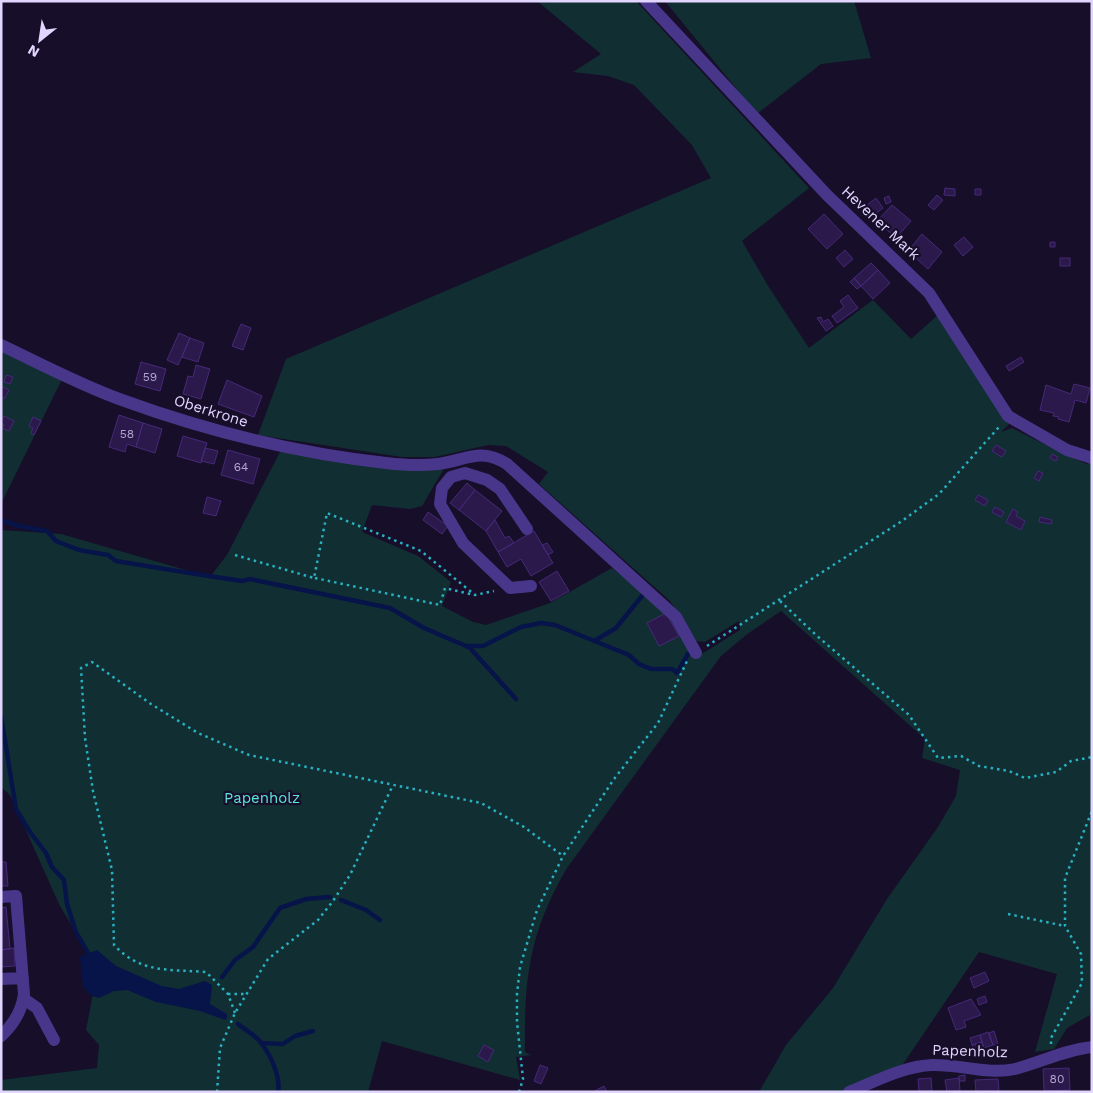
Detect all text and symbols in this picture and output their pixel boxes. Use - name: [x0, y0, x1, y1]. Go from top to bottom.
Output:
- north arrow: [15, 15, 65, 65]
- text: N: [25, 42, 42, 61]
- street label: Hevener Mark: [838, 182, 924, 264]
- house number: 59: [143, 370, 157, 384]
- street label: Oberkrone: [172, 391, 250, 431]
- house number: 58: [120, 427, 134, 441]
- house number: 64: [234, 460, 248, 474]
- park label: Papenholz: [224, 789, 300, 807]
- street label: Papenholz: [932, 1041, 1008, 1061]
- house number: 80: [1050, 1072, 1064, 1086]

